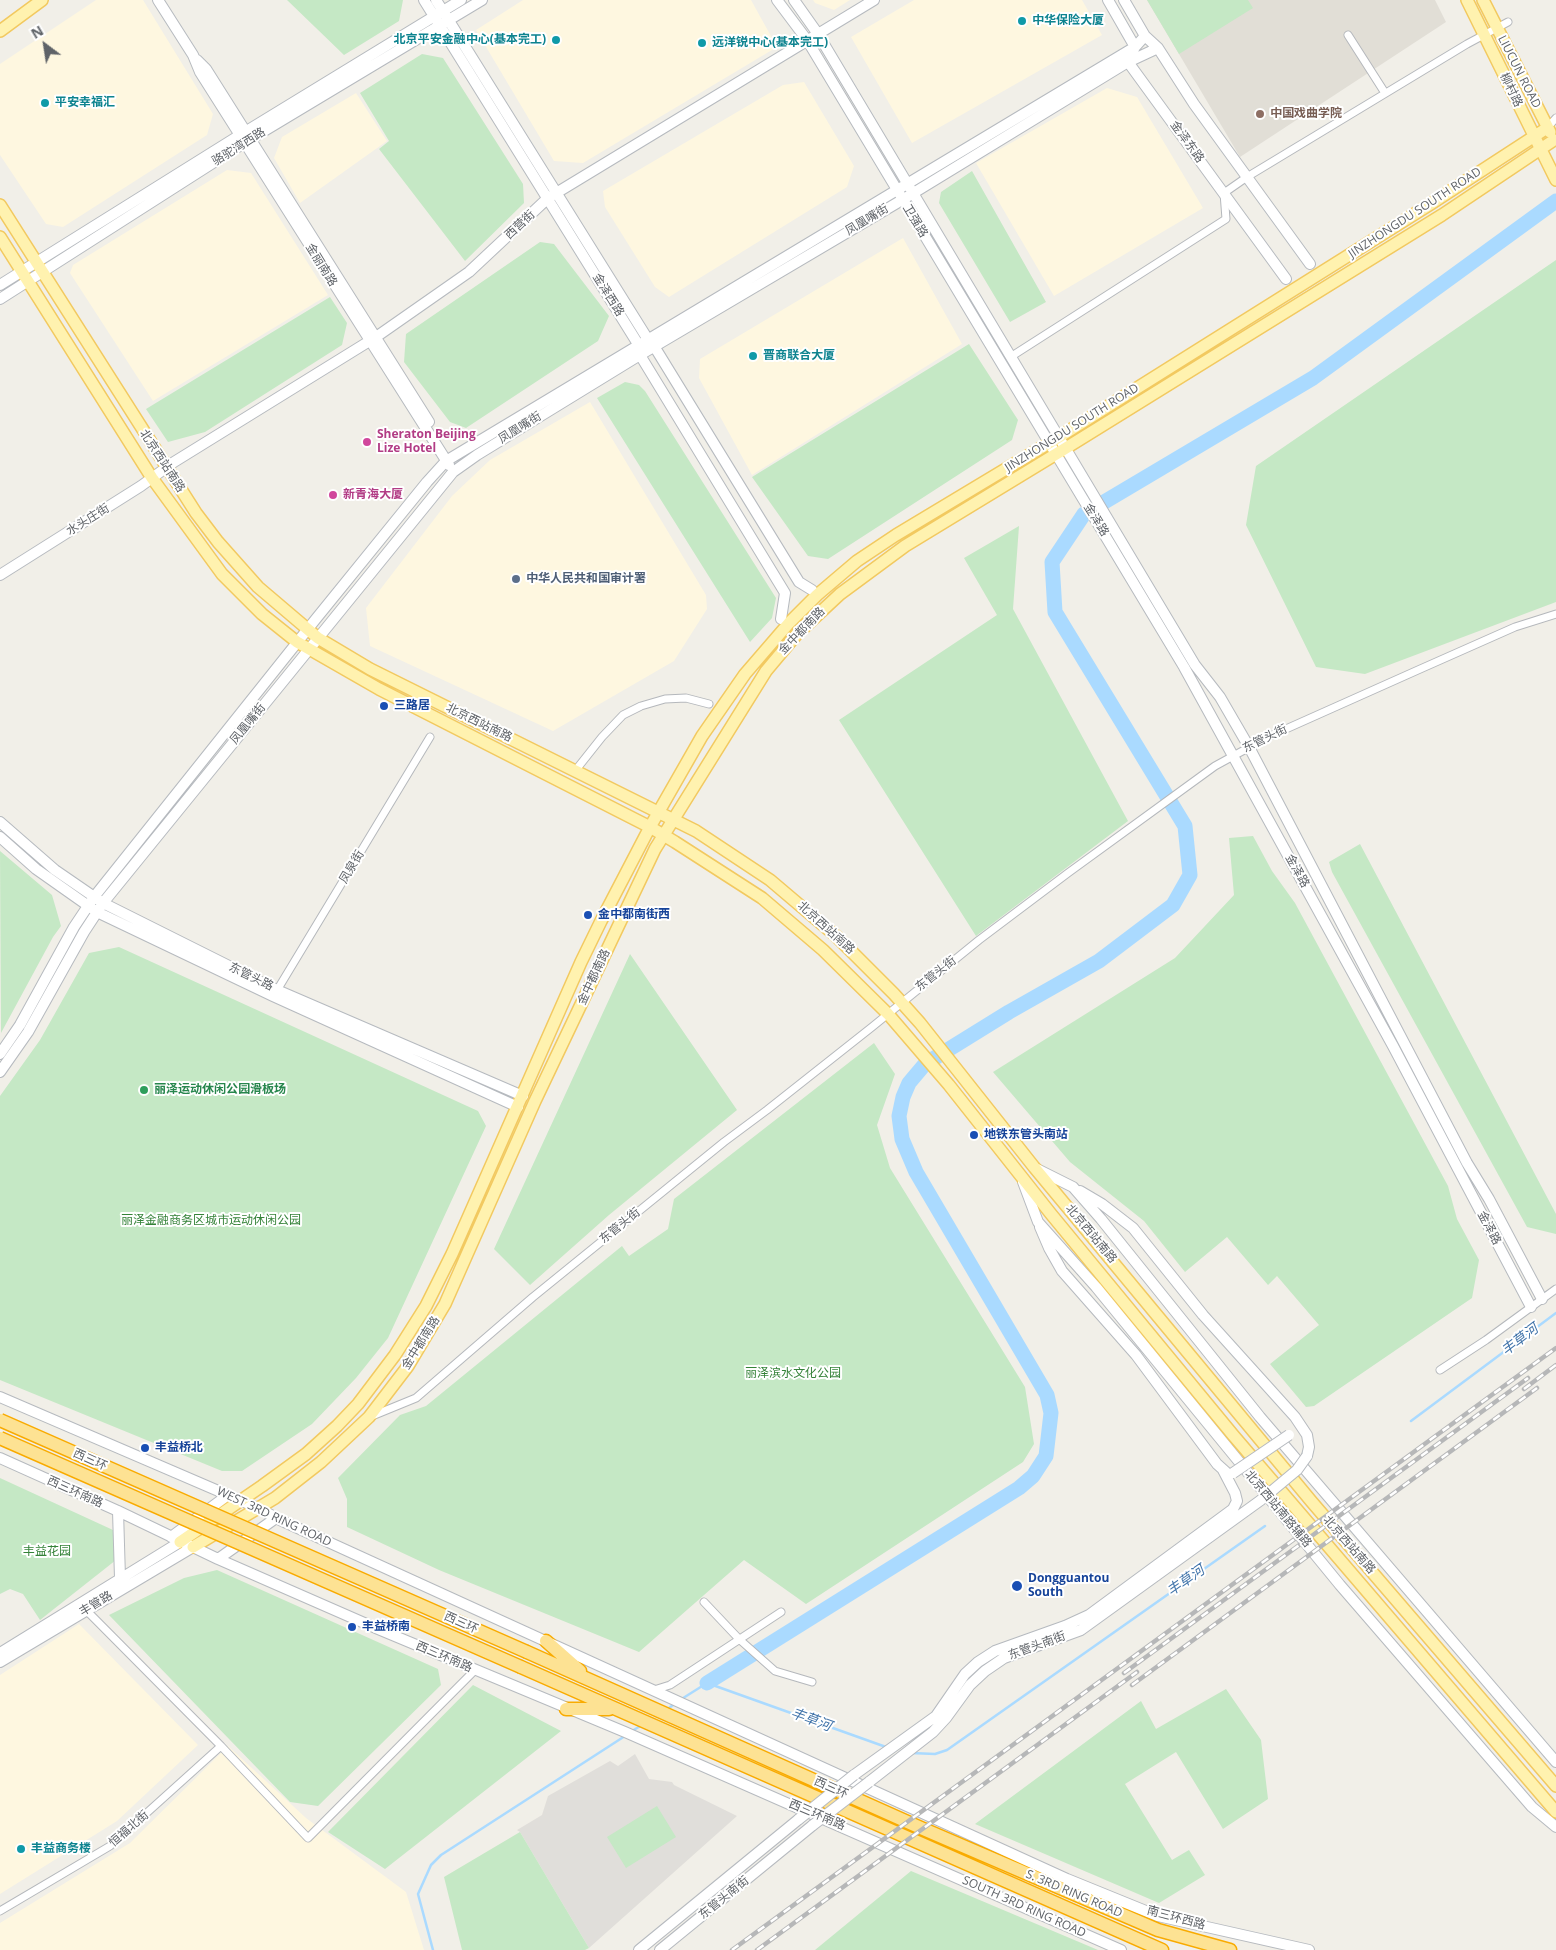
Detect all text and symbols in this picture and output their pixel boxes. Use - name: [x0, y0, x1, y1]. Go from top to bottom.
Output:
- place label: 中华保险大厦: [1032, 14, 1104, 28]
- marker: 中华保险大厦: [1016, 15, 1028, 27]
- north arrow: [20, 20, 70, 70]
- text: N: [27, 21, 47, 43]
- place label: 北京平安金融中心(基本完工): [394, 33, 546, 47]
- street label: LIUCUN ROAD: [1494, 33, 1544, 111]
- marker: 北京平安金融中心(基本完工): [550, 34, 562, 46]
- place label: 远洋锐中心(基本完工): [712, 36, 828, 50]
- marker: 远洋锐中心(基本完工): [696, 37, 708, 49]
- street label: 柳村路: [1497, 71, 1525, 109]
- place label: 平安幸福汇: [55, 96, 115, 110]
- marker: 平安幸福汇: [39, 97, 51, 109]
- place label: 中国戏曲学院: [1270, 107, 1342, 121]
- marker: 中国戏曲学院: [1254, 108, 1266, 120]
- street label: 金泽东路: [1167, 118, 1207, 166]
- street label: 骆驼湾西路: [210, 125, 268, 169]
- street label: JINZHONGDU SOUTH ROAD: [1346, 165, 1484, 261]
- street label: 凤凰嘴街: [843, 201, 891, 239]
- street label: 卫强路: [900, 202, 930, 240]
- street label: 西营街: [502, 207, 538, 243]
- street label: 金丽南路: [302, 241, 340, 289]
- street label: 金泽西路: [589, 271, 627, 319]
- place label: 晋商联合大厦: [763, 349, 835, 363]
- marker: 晋商联合大厦: [747, 350, 759, 362]
- street label: JINZHONGDU SOUTH ROAD: [1002, 381, 1142, 475]
- street label: 凤凰嘴街: [496, 409, 544, 447]
- street label: 北京西站南路: [136, 427, 188, 495]
- place label: Sheraton Beijing Lize Hotel: [377, 428, 476, 456]
- marker: Sheraton Beijing Lize Hotel: [361, 436, 373, 448]
- place label: 新青海大厦: [343, 488, 403, 502]
- marker: 新青海大厦: [327, 489, 339, 501]
- street label: 水头庄街: [64, 501, 112, 539]
- street label: 金泽路: [1080, 501, 1112, 539]
- place label: 中华人民共和国审计署: [526, 572, 646, 586]
- marker: 中华人民共和国审计署: [510, 573, 522, 585]
- street label: 金中都南路: [776, 604, 828, 658]
- place label: 三路居: [394, 699, 430, 713]
- marker: 三路居: [378, 700, 390, 712]
- street label: 凤凰嘴街: [227, 701, 269, 747]
- street label: 北京西站南路: [443, 701, 515, 745]
- street label: 东管头街: [1240, 722, 1290, 756]
- street label: 凤泉街: [337, 848, 367, 886]
- street label: 金泽路: [1282, 852, 1312, 890]
- street label: 北京西站南路: [794, 899, 858, 957]
- place label: 金中都南街西: [598, 908, 670, 922]
- marker: 金中都南街西: [582, 909, 594, 921]
- street label: 金中都南路: [575, 947, 613, 1007]
- street label: 东管头街: [913, 954, 959, 994]
- street label: 东管头路: [226, 960, 276, 994]
- place label: 丽泽运动休闲公园滑板场: [154, 1083, 286, 1097]
- marker: 丽泽运动休闲公园滑板场: [138, 1084, 150, 1096]
- place label: 地铁东管头南站: [984, 1128, 1068, 1142]
- marker: 地铁东管头南站: [968, 1129, 980, 1141]
- street label: 北京西站南路: [1062, 1202, 1120, 1266]
- street label: 东管头街: [597, 1205, 643, 1247]
- street label: 金泽路: [1474, 1209, 1504, 1247]
- park label: 丽泽金融商务区城市运动休闲公园: [121, 1214, 301, 1228]
- street label: 金中都南路: [399, 1314, 443, 1372]
- water label: 丰草河: [1498, 1321, 1542, 1359]
- park label: 丽泽滨水文化公园: [745, 1367, 841, 1381]
- place label: 丰益桥北: [155, 1441, 203, 1455]
- marker: 丰益桥北: [139, 1442, 151, 1454]
- street label: 西三环: [71, 1446, 109, 1474]
- street label: 北京西站南路辅路: [1242, 1468, 1314, 1550]
- street label: 西三环南路: [45, 1473, 105, 1511]
- street label: WEST 3RD RING ROAD: [214, 1484, 334, 1550]
- street label: 北京西站南路: [1320, 1513, 1378, 1577]
- park label: 丰益花园: [23, 1545, 71, 1559]
- water label: 丰草河: [1164, 1562, 1208, 1600]
- place label: Dongguantou South: [1028, 1572, 1109, 1600]
- marker: Dongguantou South: [1010, 1579, 1024, 1593]
- street label: 丰管路: [77, 1589, 115, 1619]
- street label: 西三环: [442, 1609, 480, 1637]
- place label: 丰益桥南: [362, 1620, 410, 1634]
- marker: 丰益桥南: [346, 1621, 358, 1633]
- street label: 东管头南街: [1006, 1629, 1068, 1663]
- street label: 西三环南路: [414, 1639, 474, 1675]
- water label: 丰草河: [788, 1705, 834, 1735]
- street label: 西三环: [812, 1774, 850, 1802]
- street label: 西三环南路: [787, 1797, 847, 1833]
- street label: 恒福北街: [106, 1808, 152, 1850]
- place label: 丰益商务楼: [31, 1842, 91, 1856]
- marker: 丰益商务楼: [15, 1843, 27, 1855]
- street label: S. 3RD RING ROAD: [1023, 1867, 1125, 1921]
- street label: SOUTH 3RD RING ROAD: [960, 1873, 1088, 1941]
- street label: 东管头南街: [696, 1874, 752, 1922]
- street label: 南三环西路: [1145, 1903, 1207, 1933]

